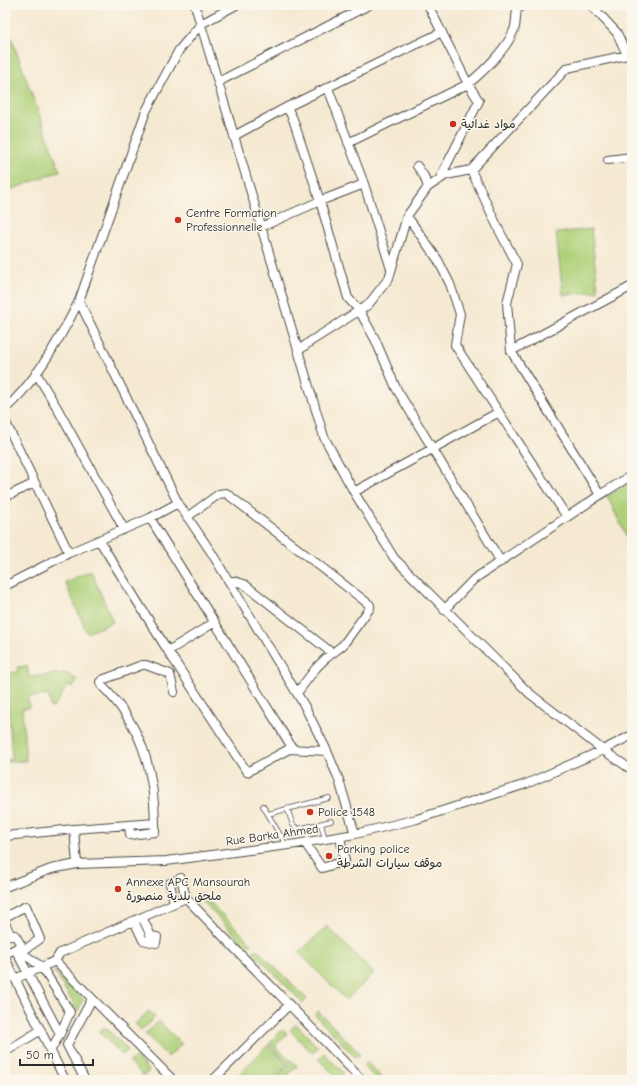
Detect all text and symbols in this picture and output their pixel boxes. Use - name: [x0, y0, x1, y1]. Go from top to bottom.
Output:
- place label: مواد غدائية: [461, 117, 516, 131]
- marker: مواد غدائية: [448, 119, 458, 129]
- place label: Centre Formation Professionnelle: [186, 206, 277, 234]
- marker: Centre Formation Professionnelle: [173, 215, 183, 225]
- place label: Police 1548: [318, 805, 375, 819]
- marker: Police 1548: [305, 807, 315, 817]
- street label: Rue Barka Ahmed: [225, 822, 319, 848]
- place label: Parking police موقف سيارات الشرطة: [337, 842, 442, 870]
- marker: Parking police موقف سيارات الشرطة: [324, 851, 334, 861]
- place label: Annexe APC Mansourah ملحق بلدية منصورة: [126, 875, 250, 904]
- marker: Annexe APC Mansourah ملحق بلدية منصورة: [113, 884, 123, 894]
- scale bar: [20, 1041, 93, 1067]
- text: 50 m: [26, 1048, 54, 1062]

